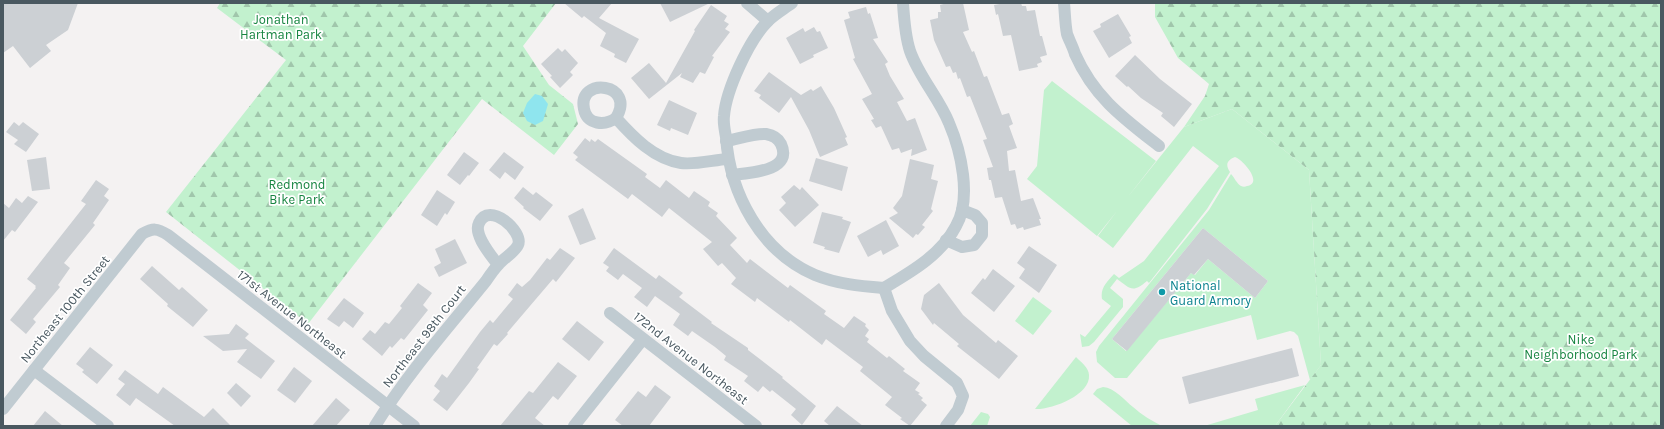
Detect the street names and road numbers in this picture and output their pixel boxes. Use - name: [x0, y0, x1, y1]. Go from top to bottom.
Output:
- street label: Northeast 100th Street: [17, 252, 113, 366]
- street label: 171st Avenue Northeast: [234, 267, 350, 361]
- street label: Northeast 98th Court: [379, 282, 469, 390]
- street label: 172nd Avenue Northeast: [631, 309, 751, 408]

